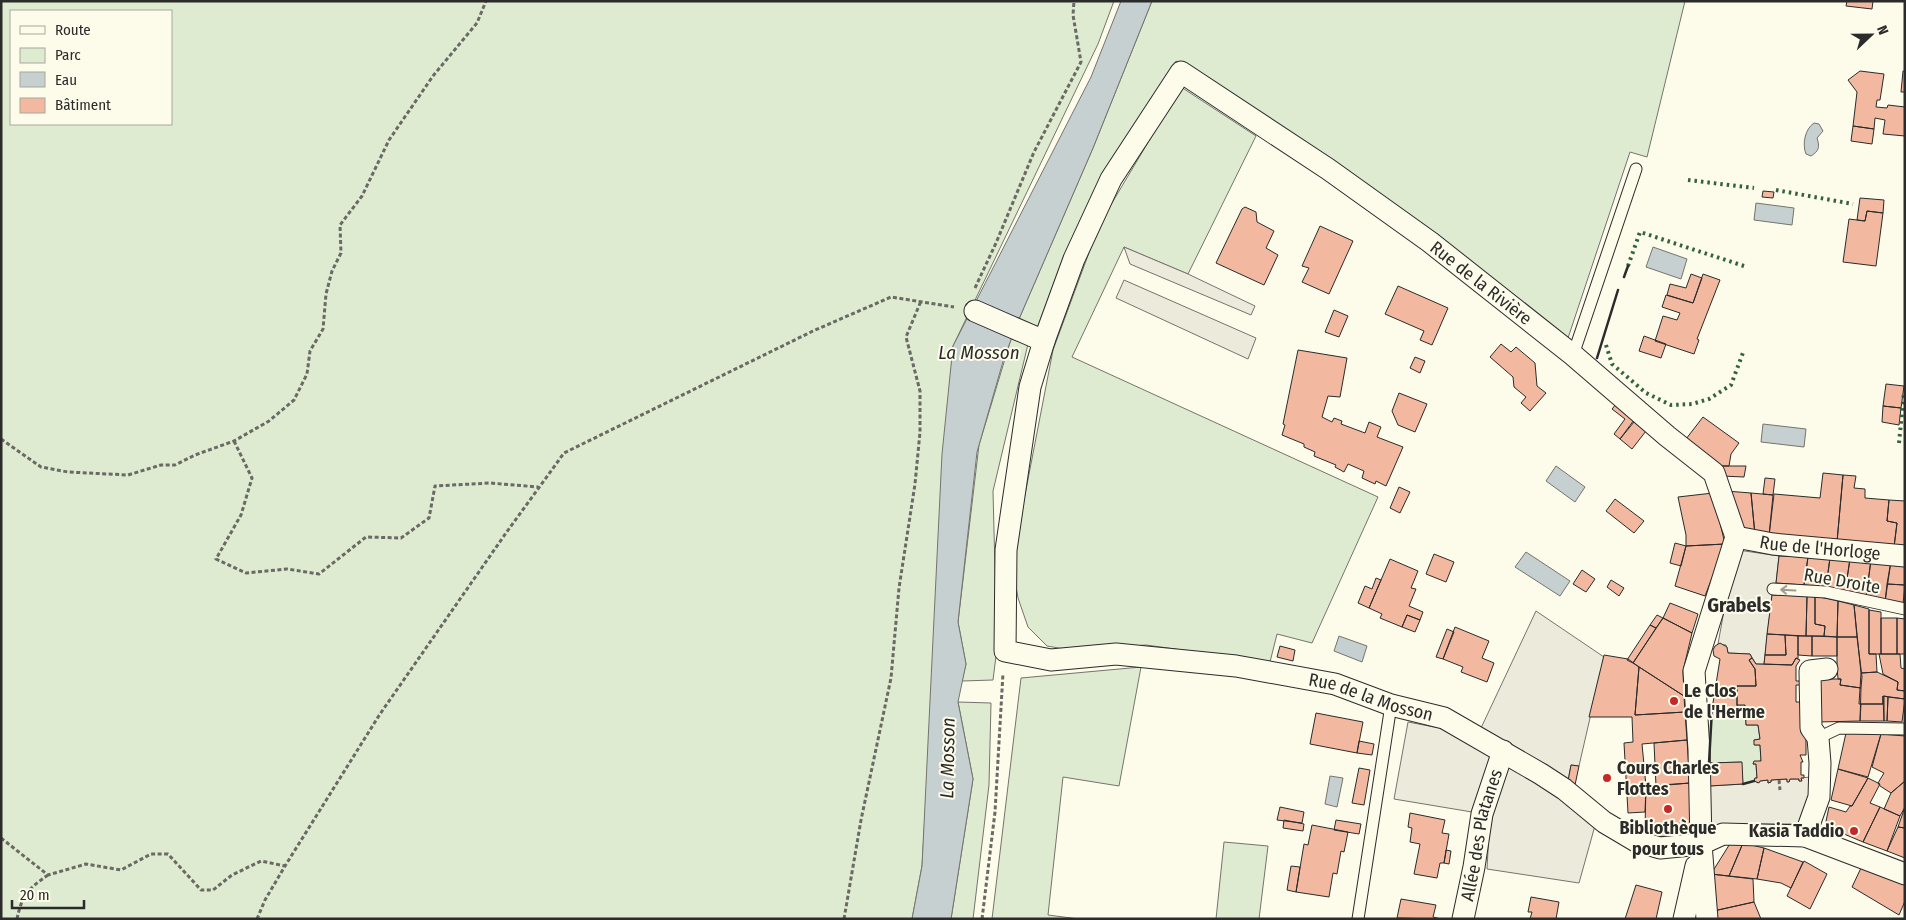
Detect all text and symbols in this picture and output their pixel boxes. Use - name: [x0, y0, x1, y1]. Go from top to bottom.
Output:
- legend: [10, 10, 172, 125]
- north arrow: [1846, 10, 1896, 60]
- text: Route: [55, 21, 91, 39]
- text: N: [1873, 23, 1892, 37]
- text: Parc: [55, 46, 81, 64]
- text: Eau: [55, 71, 77, 89]
- text: Bâtiment: [55, 96, 111, 114]
- street label: Rue de la Rivière: [1426, 236, 1536, 330]
- water label: La Mosson: [938, 341, 1020, 364]
- street label: Rue de l'Horloge: [1758, 531, 1882, 565]
- street label: Rue Droite: [1802, 563, 1882, 599]
- one-way arrow: [1780, 585, 1796, 594]
- district label: Grabels: [1707, 593, 1771, 617]
- street label: Rue de la Mosson: [1307, 668, 1435, 726]
- place label: Le Clos de l'Herme: [1684, 680, 1765, 723]
- marker: Le Clos de l'Herme: [1668, 695, 1680, 707]
- water label: La Mosson: [935, 717, 960, 799]
- place label: Cours Charles Flottes: [1617, 757, 1719, 800]
- street label: Allée des Platanes: [1456, 766, 1507, 903]
- marker: Cours Charles Flottes: [1601, 772, 1613, 784]
- marker: Bibliothèque pour tous: [1662, 803, 1674, 815]
- place label: Bibliothèque pour tous: [1620, 817, 1716, 860]
- place label: Kasia Taddio: [1749, 820, 1844, 842]
- marker: Kasia Taddio: [1848, 825, 1860, 837]
- scale bar: [12, 878, 85, 910]
- text: 20 m: [20, 886, 50, 904]

